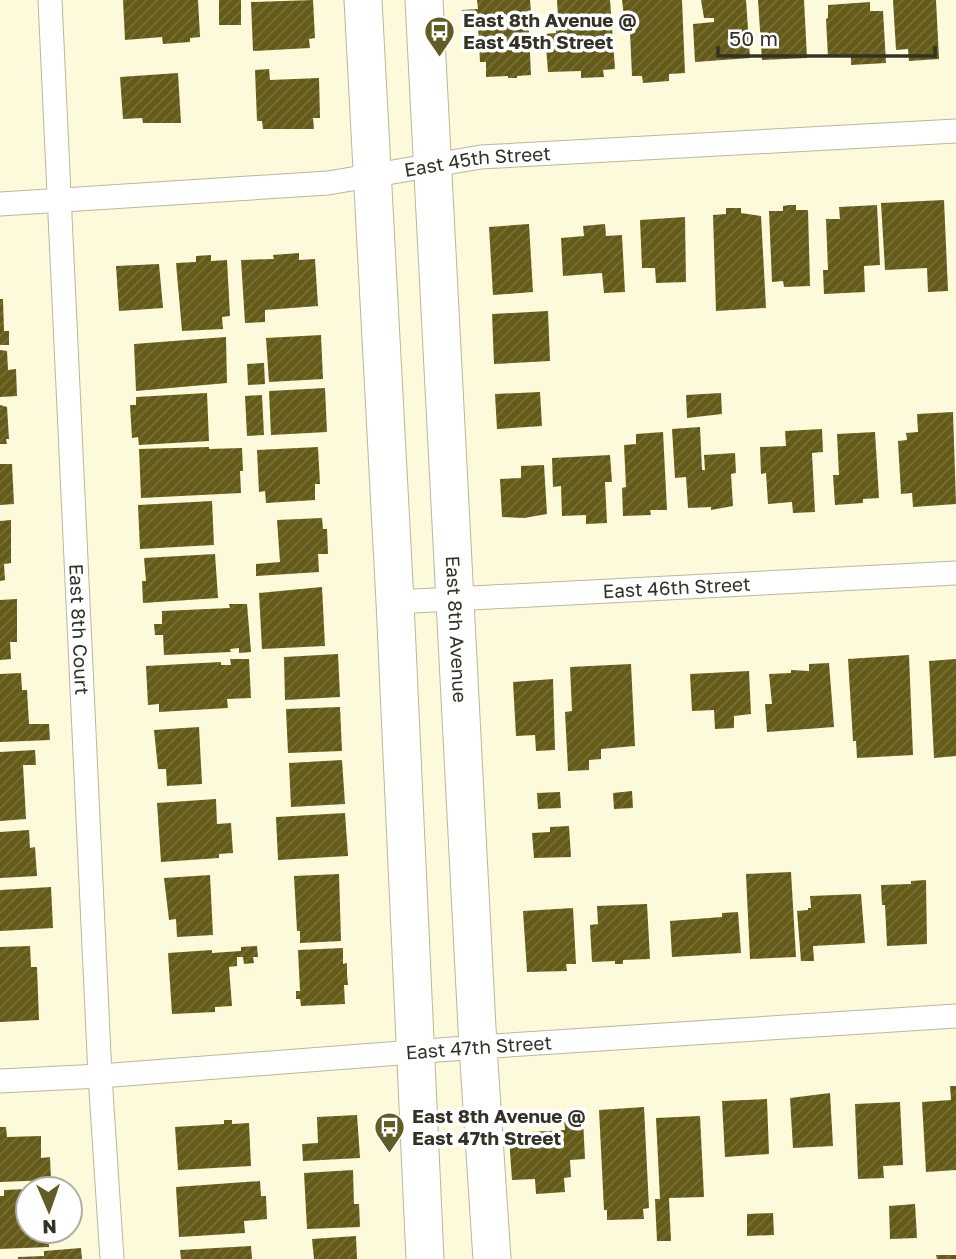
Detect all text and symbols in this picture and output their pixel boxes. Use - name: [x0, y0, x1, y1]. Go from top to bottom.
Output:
- place label: East 8th Avenue @ East 45th Street: [463, 8, 637, 53]
- bus stop icon: East 8th Avenue @ East 45th Street: [423, 14, 457, 58]
- scale bar: [718, 14, 935, 58]
- text: 50 m: [729, 25, 778, 51]
- street label: East 45th Street: [402, 141, 551, 181]
- street label: East 8th Avenue: [442, 555, 472, 703]
- street label: East 8th Court: [65, 563, 94, 696]
- street label: East 46th Street: [602, 572, 751, 602]
- street label: East 47th Street: [405, 1030, 553, 1064]
- place label: East 8th Avenue @ East 47th Street: [412, 1104, 586, 1149]
- bus stop icon: East 8th Avenue @ East 47th Street: [372, 1110, 406, 1154]
- north arrow: [14, 1175, 84, 1245]
- text: N: [42, 1216, 57, 1239]

